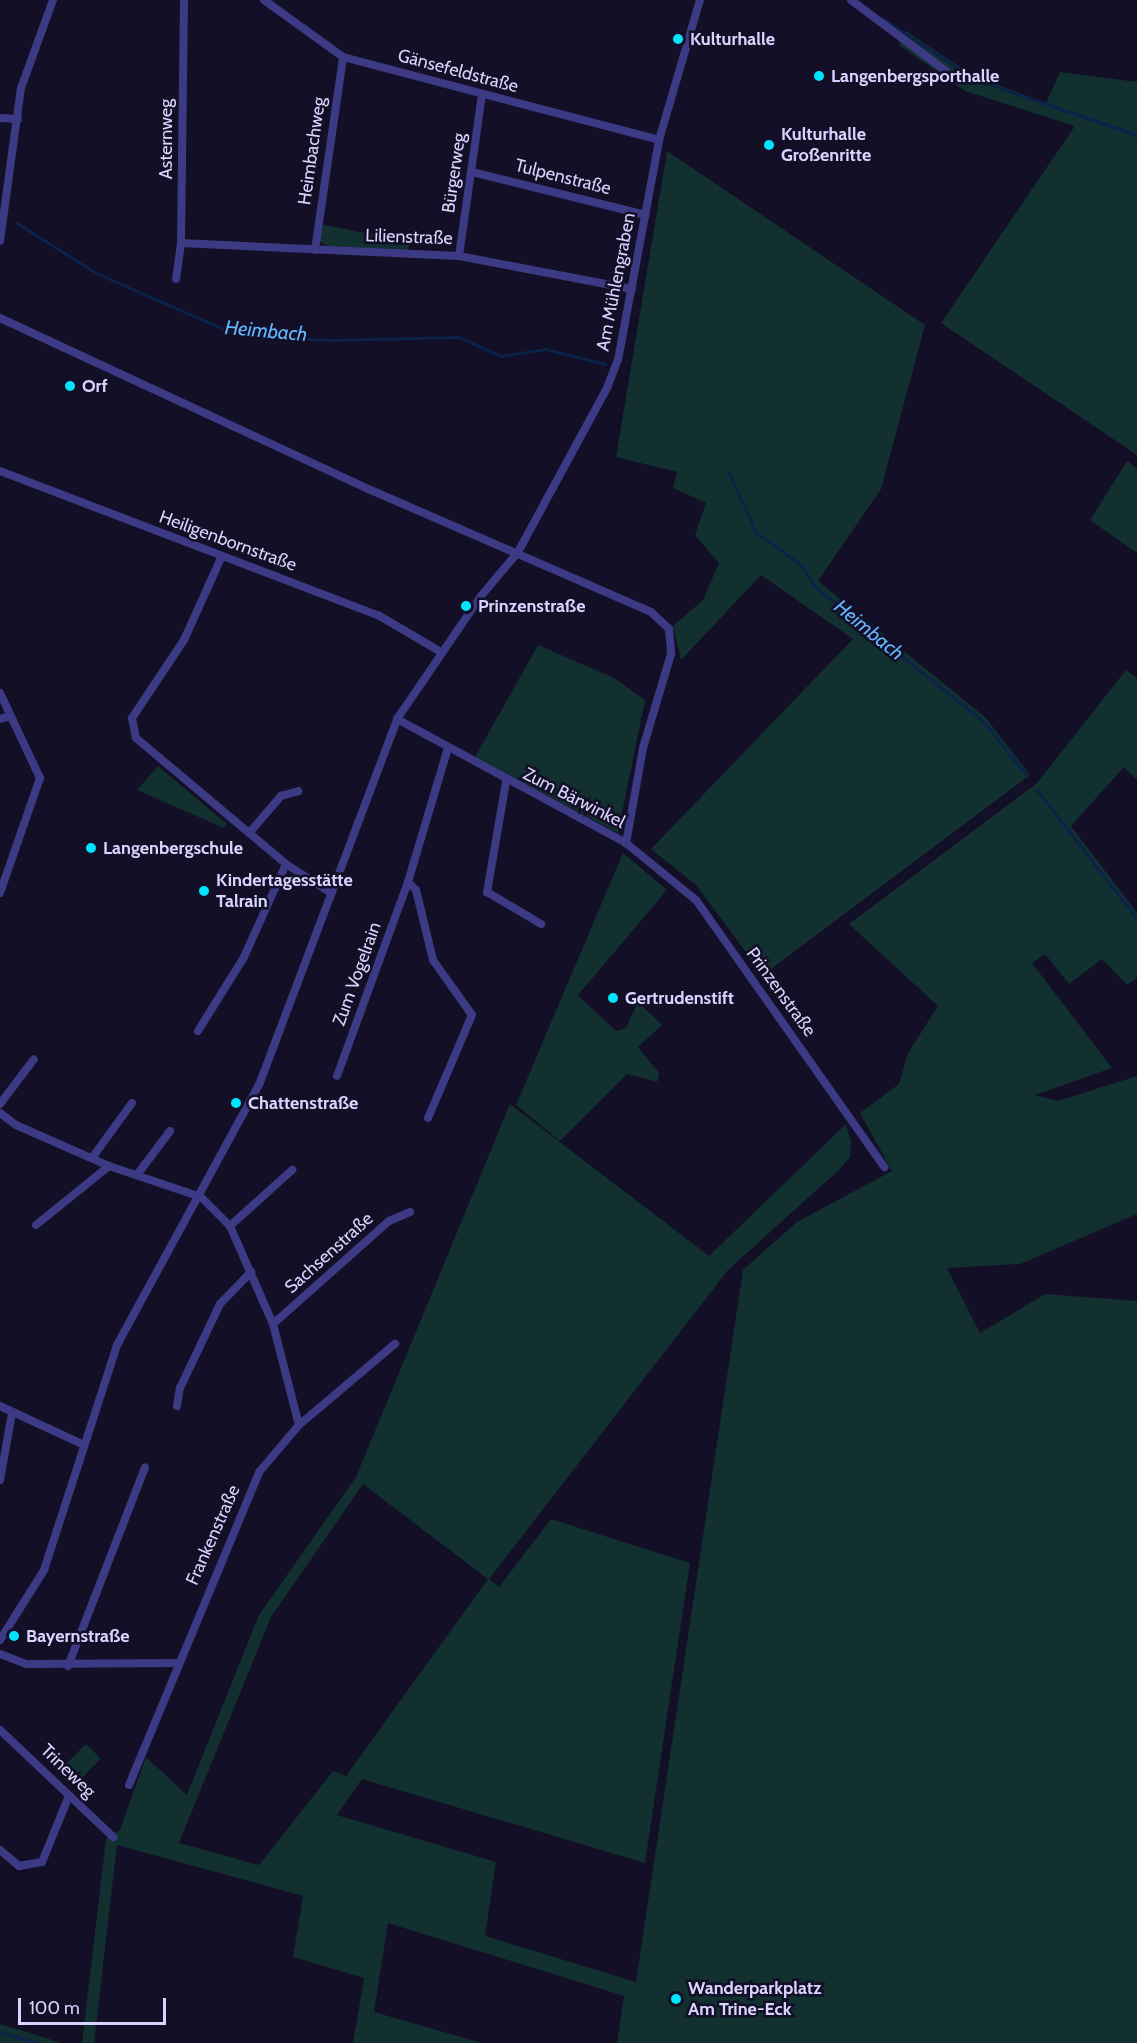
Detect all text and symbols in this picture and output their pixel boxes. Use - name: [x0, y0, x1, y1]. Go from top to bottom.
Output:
- place label: Kulturhalle: [690, 28, 775, 50]
- marker: Kulturhalle: [671, 32, 685, 46]
- street label: Gänsefeldstraße: [395, 45, 521, 97]
- place label: Langenbergsporthalle: [831, 65, 999, 87]
- marker: Langenbergsporthalle: [812, 69, 826, 83]
- street label: Heimbachweg: [294, 96, 330, 206]
- street label: Asternweg: [155, 99, 177, 179]
- place label: Kulturhalle Großenritte: [781, 124, 871, 166]
- street label: Bürgerweg: [438, 132, 470, 214]
- marker: Kulturhalle Großenritte: [762, 138, 776, 152]
- street label: Tulpenstraße: [513, 155, 613, 199]
- street label: Am Mühlengraben: [592, 211, 640, 353]
- street label: Lilienstraße: [365, 225, 453, 249]
- water label: Heimbach: [224, 315, 308, 347]
- place label: Orf: [82, 375, 108, 397]
- marker: Orf: [63, 379, 77, 393]
- street label: Heiligenbornstraße: [156, 506, 300, 576]
- place label: Prinzenstraße: [478, 595, 585, 617]
- water label: Heimbach: [829, 595, 909, 665]
- marker: Prinzenstraße: [459, 599, 473, 613]
- street label: Zum Bärwinkel: [519, 763, 629, 833]
- place label: Langenbergschule: [103, 837, 243, 859]
- marker: Langenbergschule: [84, 841, 98, 855]
- place label: Kindertagesstätte Talrain: [216, 870, 353, 912]
- marker: Kindertagesstätte Talrain: [197, 884, 211, 898]
- street label: Zum Vogelrain: [328, 919, 386, 1029]
- street label: Prinzenstraße: [742, 943, 820, 1041]
- place label: Gertrudenstift: [625, 987, 734, 1009]
- marker: Gertrudenstift: [606, 991, 620, 1005]
- place label: Chattenstraße: [248, 1092, 358, 1114]
- marker: Chattenstraße: [229, 1096, 243, 1110]
- street label: Sachsenstraße: [281, 1208, 377, 1298]
- street label: Frankenstraße: [181, 1482, 245, 1588]
- place label: Bayernstraße: [26, 1625, 130, 1647]
- marker: Bayernstraße: [7, 1629, 21, 1643]
- street label: Trineweg: [36, 1740, 100, 1802]
- place label: Wanderparkplatz Am Trine-Eck: [688, 1978, 822, 2020]
- scale bar: [21, 1986, 170, 2024]
- marker: Wanderparkplatz Am Trine-Eck: [669, 1992, 683, 2006]
- text: 100 m: [29, 1997, 80, 2019]

